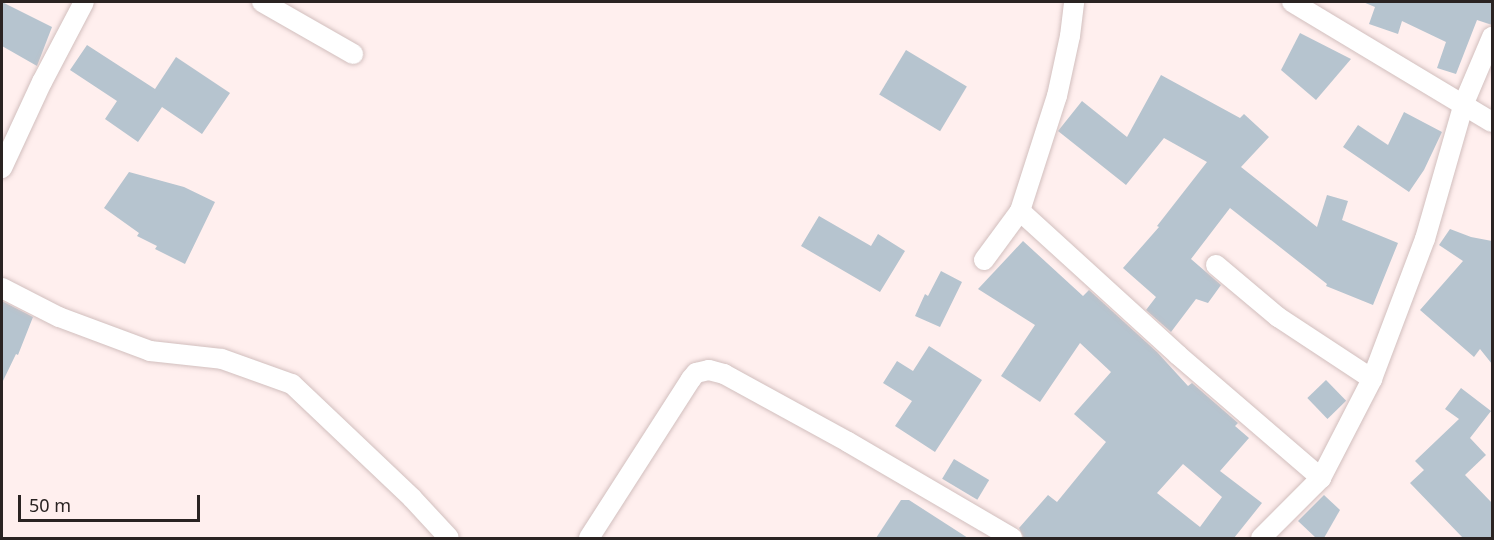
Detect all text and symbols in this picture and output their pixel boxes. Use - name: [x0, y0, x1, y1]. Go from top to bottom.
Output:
- scale bar: [21, 483, 202, 521]
- text: 50 m: [29, 493, 71, 517]

